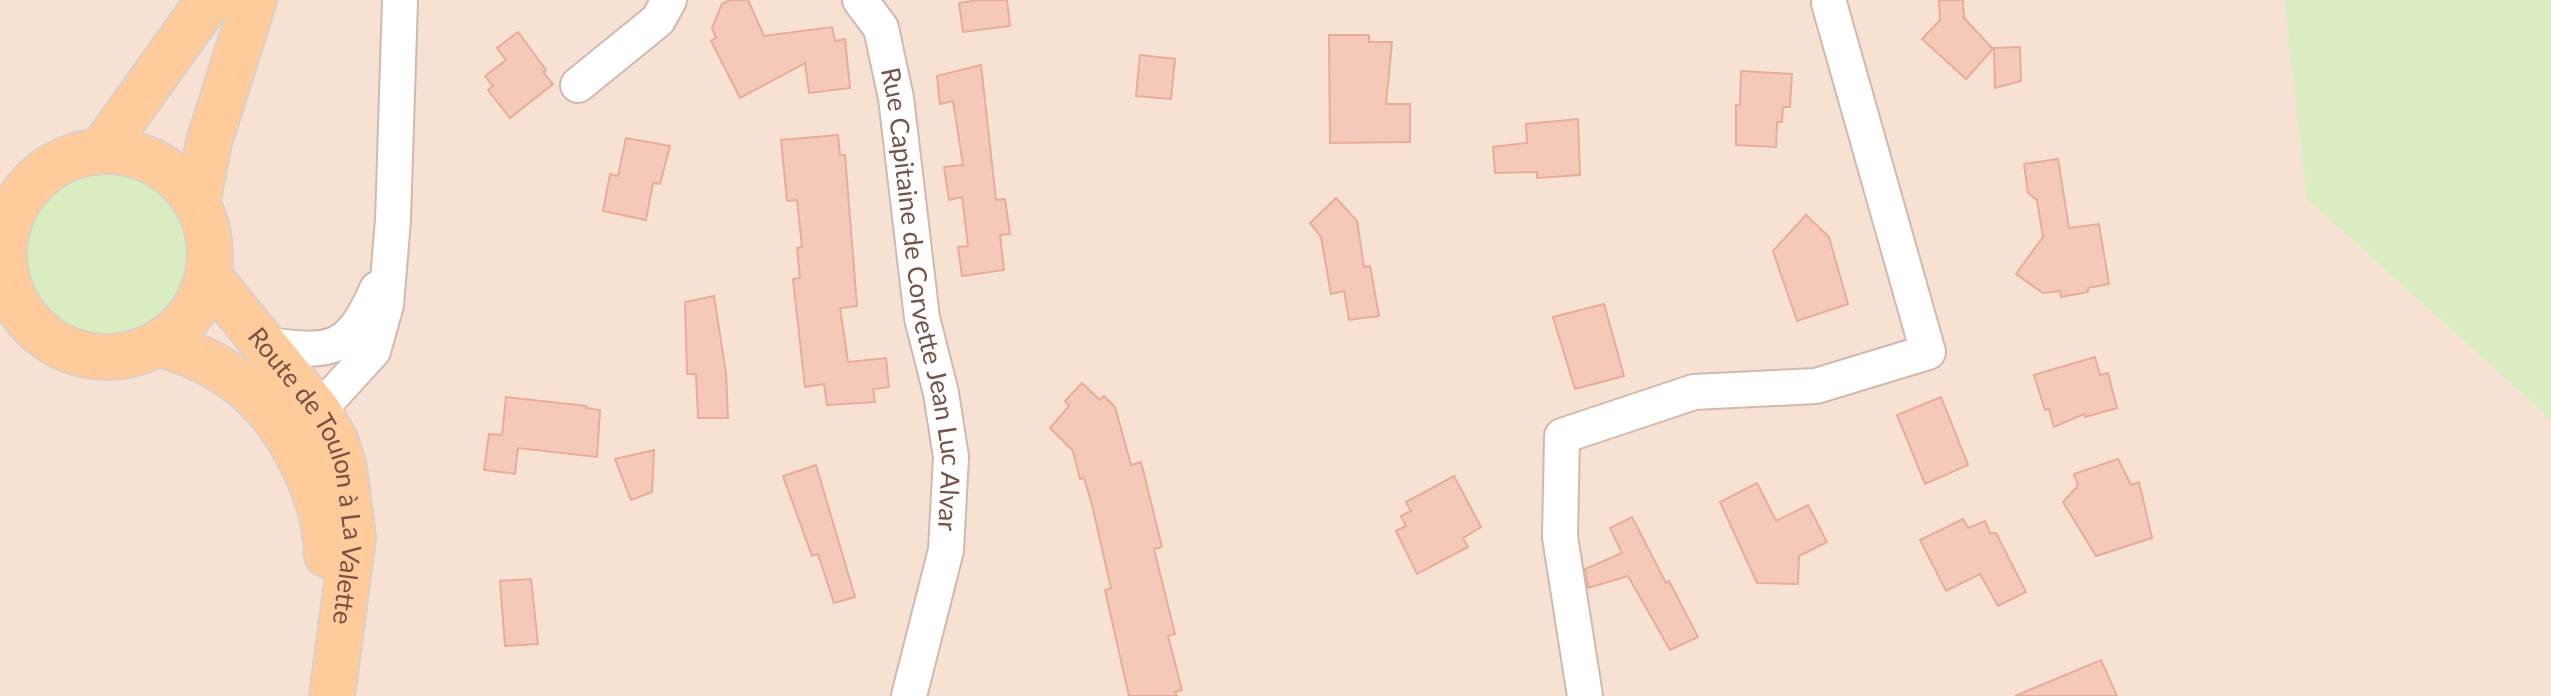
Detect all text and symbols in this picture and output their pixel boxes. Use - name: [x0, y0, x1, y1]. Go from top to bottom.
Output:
- street label: Rue Capitaine de Corvette Jean Luc Alvar: [875, 64, 968, 532]
- street label: Route de Toulon à La Valette: [242, 320, 370, 627]

